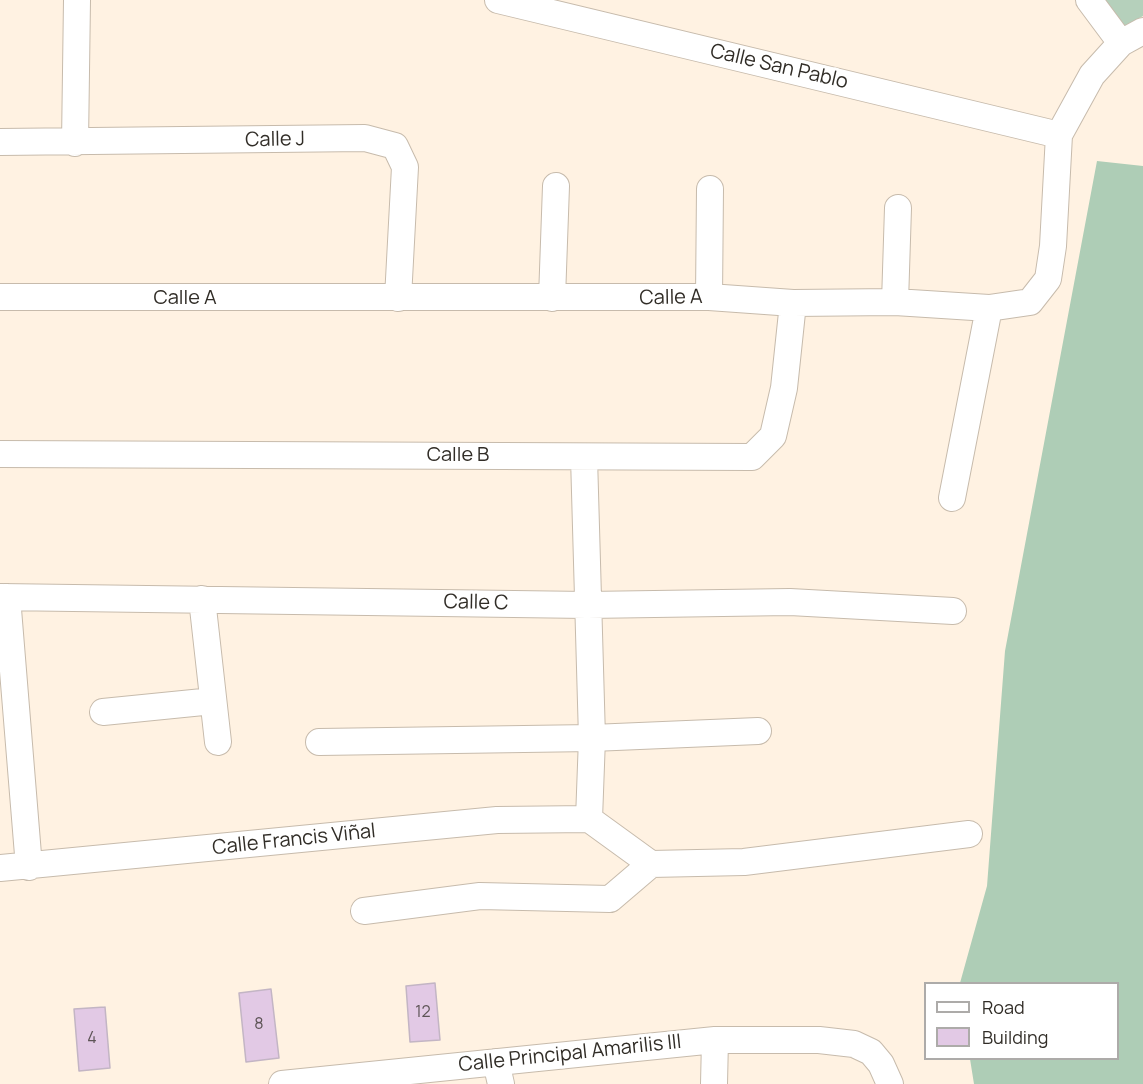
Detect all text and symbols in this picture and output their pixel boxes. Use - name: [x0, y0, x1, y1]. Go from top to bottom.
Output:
- street label: Calle San Pablo: [708, 39, 850, 95]
- street label: Calle J: [245, 127, 305, 153]
- street label: Calle A: [639, 285, 703, 311]
- street label: Calle A: [153, 286, 217, 310]
- street label: Calle B: [427, 443, 489, 467]
- street label: Calle C: [443, 590, 509, 616]
- street label: Calle Francis Viñal: [211, 819, 377, 861]
- legend: [924, 982, 1119, 1060]
- text: Road: [982, 995, 1025, 1019]
- house number: 12: [415, 1003, 431, 1023]
- house number: 8: [254, 1015, 264, 1035]
- text: Building: [982, 1025, 1048, 1049]
- house number: 4: [87, 1029, 97, 1049]
- street label: Calle Principal Amarilis III: [457, 1030, 683, 1078]

